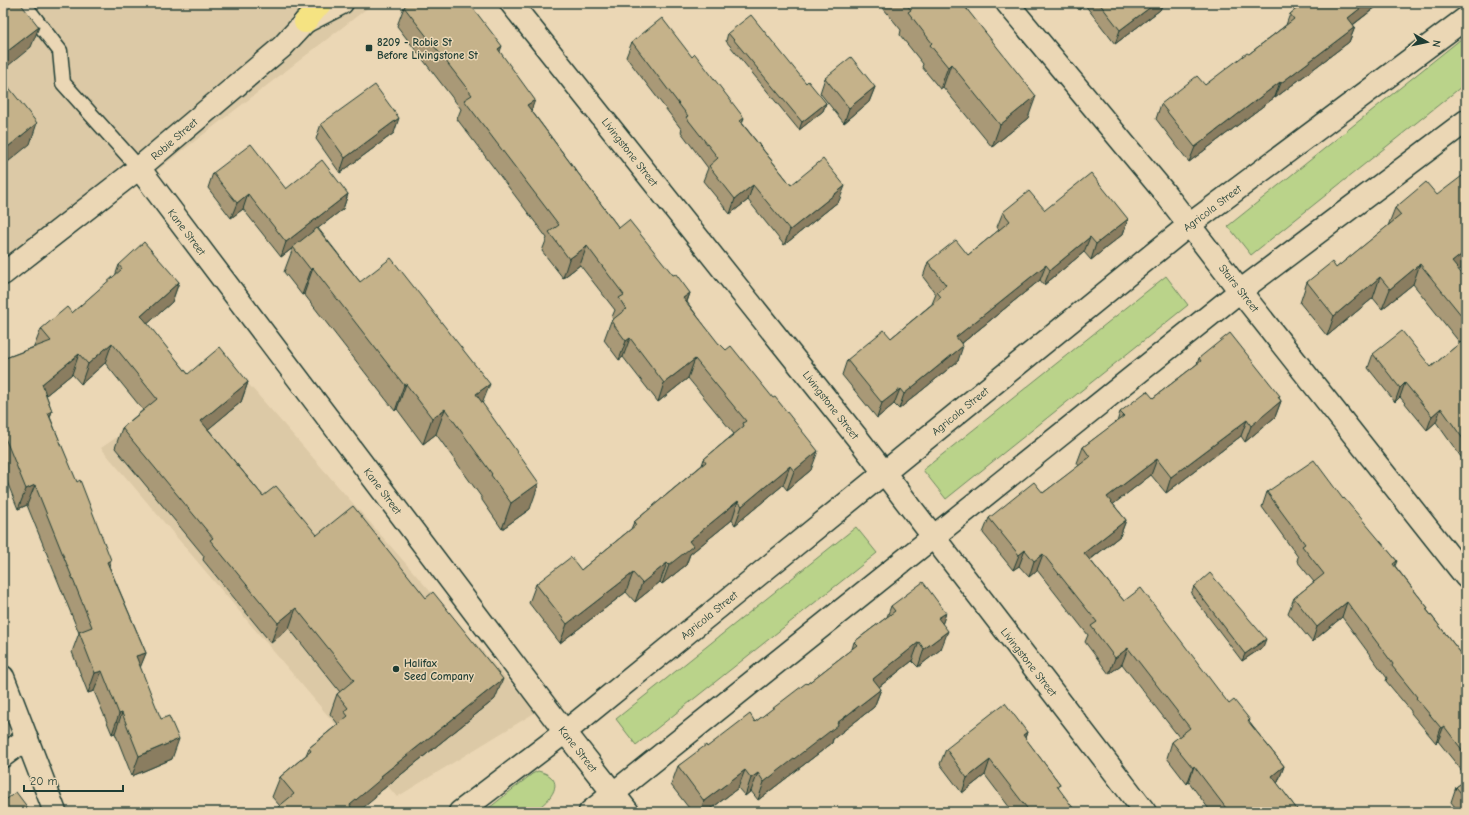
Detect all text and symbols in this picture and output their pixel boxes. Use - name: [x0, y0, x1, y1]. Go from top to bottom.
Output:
- north arrow: [1407, 22, 1447, 62]
- place label: 8209 - Robie St Before Livingstone St: [377, 36, 478, 62]
- text: N: [1429, 39, 1443, 48]
- marker: 8209 - Robie St Before Livingstone St: [364, 43, 374, 53]
- street label: Robie Street: [148, 115, 201, 163]
- street label: Livingstone Street: [599, 116, 661, 190]
- street label: Agricola Street: [1181, 182, 1245, 235]
- street label: Kane Street: [165, 207, 209, 259]
- street label: Stairs Street: [1216, 262, 1262, 316]
- street label: Livingstone Street: [800, 369, 862, 443]
- street label: Agricola Street: [929, 384, 992, 438]
- street label: Kane Street: [361, 466, 405, 518]
- street label: Agricola Street: [678, 588, 741, 642]
- street label: Livingstone Street: [998, 626, 1060, 700]
- place label: Halifax Seed Company: [404, 657, 474, 683]
- marker: Halifax Seed Company: [391, 664, 401, 674]
- street label: Kane Street: [556, 724, 600, 776]
- scale bar: [24, 767, 123, 793]
- text: 20 m: [30, 774, 58, 788]

